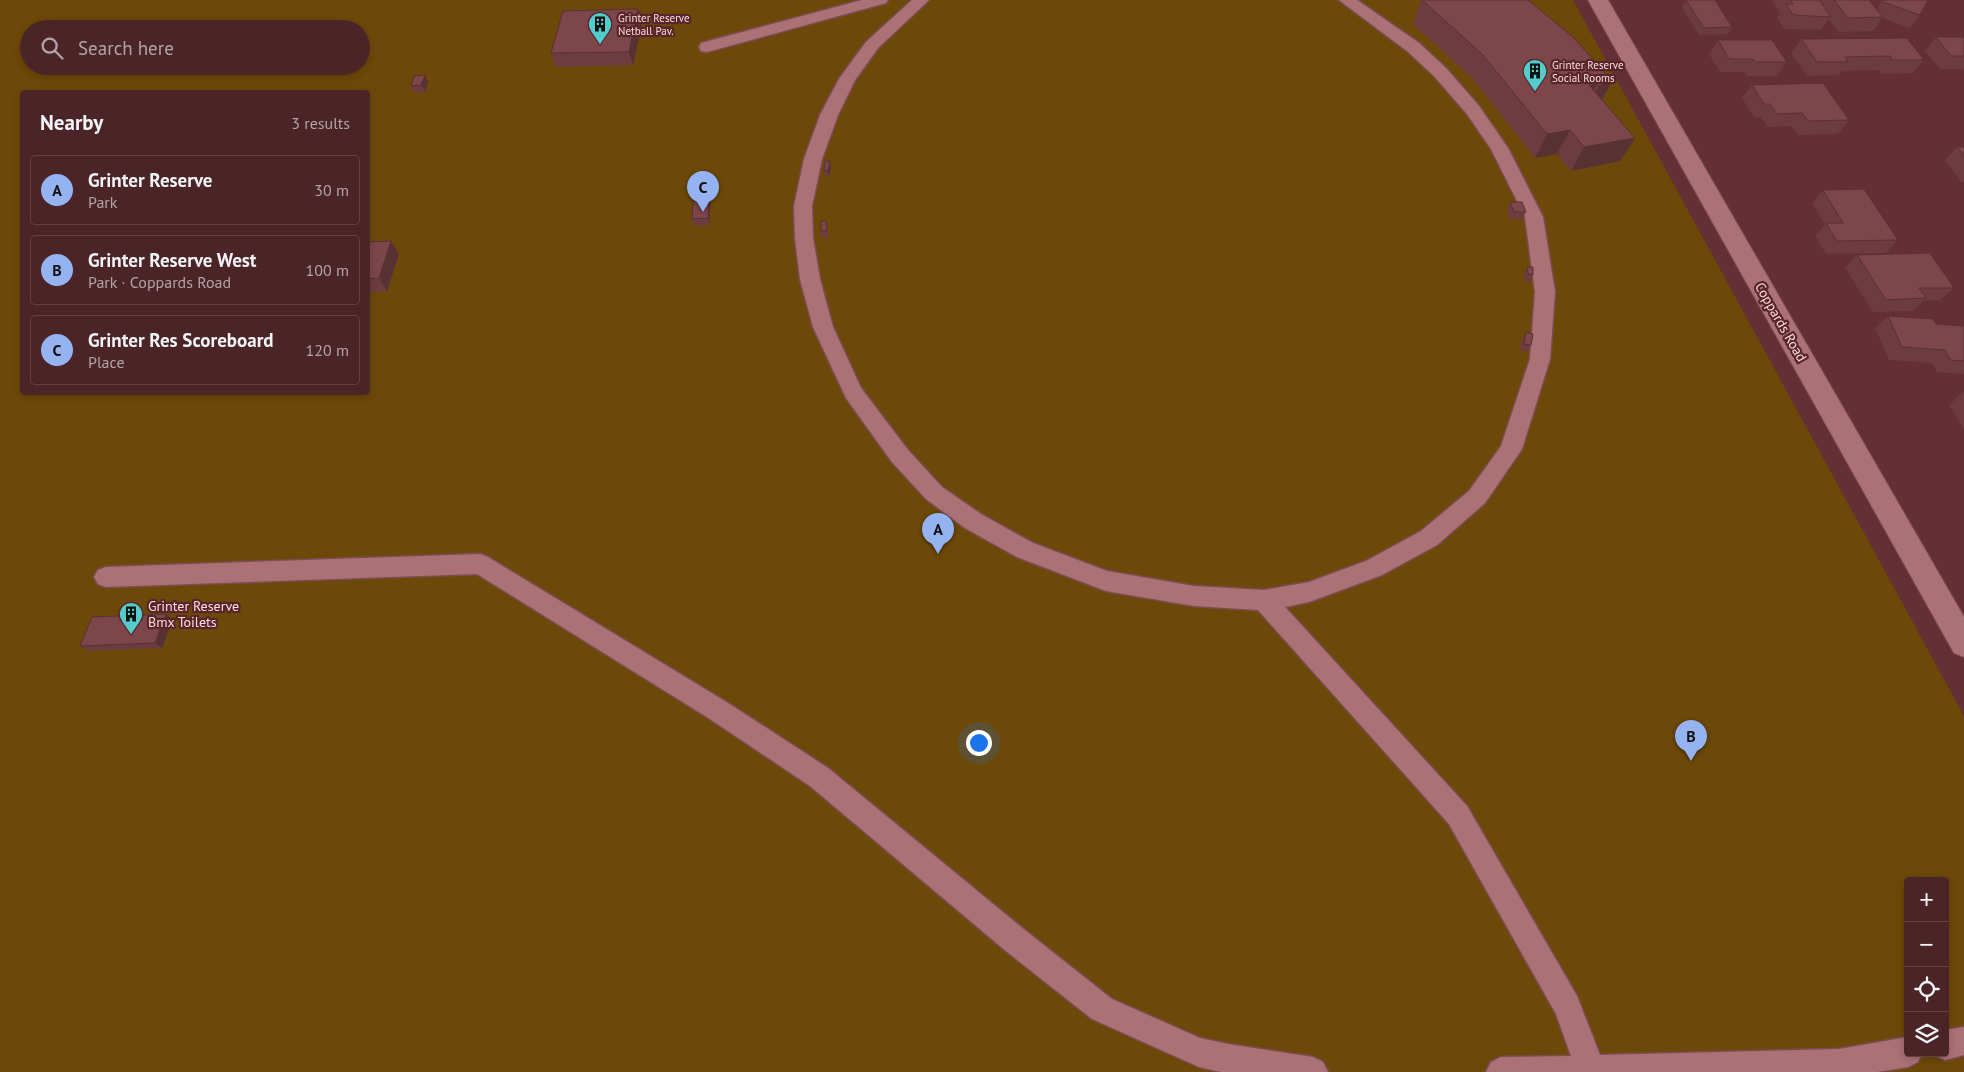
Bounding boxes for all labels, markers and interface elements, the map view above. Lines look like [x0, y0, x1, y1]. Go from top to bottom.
building icon: Grinter Reserve Netball Pav. [587, 11, 613, 45]
place label: Grinter Reserve Netball Pav. [618, 11, 690, 38]
search box [20, 20, 370, 75]
icon: search [38, 34, 66, 62]
text: Search here [78, 36, 174, 60]
building icon: Grinter Reserve Social Rooms [1522, 58, 1548, 92]
place label: Grinter Reserve Social Rooms [1552, 58, 1624, 85]
text: Nearby [40, 109, 103, 136]
text: 3 results [291, 113, 350, 133]
text: Grinter Reserve [88, 168, 212, 192]
pin: C [687, 171, 719, 212]
text: A [52, 180, 62, 200]
text: 30 m [314, 180, 349, 200]
text: Park [88, 192, 117, 212]
text: Grinter Reserve West [88, 248, 256, 272]
text: B [52, 260, 62, 280]
text: 100 m [306, 260, 349, 280]
text: Park · Coppards Road [88, 272, 231, 292]
street label: Coppards Road [1751, 279, 1811, 365]
text: Grinter Res Scoreboard [88, 328, 274, 352]
text: C [53, 340, 61, 360]
text: 120 m [306, 340, 349, 360]
text: Place [88, 352, 125, 372]
pin: A [922, 513, 954, 554]
place label: Grinter Reserve Bmx Toilets [148, 597, 239, 631]
building icon: Grinter Reserve Bmx Toilets [118, 601, 144, 635]
pin: B [1675, 720, 1707, 761]
your location [966, 730, 992, 756]
map controls [1904, 877, 1949, 1057]
button: + [1904, 877, 1949, 922]
button: − [1904, 922, 1949, 967]
button: locate [1904, 967, 1949, 1012]
button: layers [1904, 1012, 1949, 1057]

